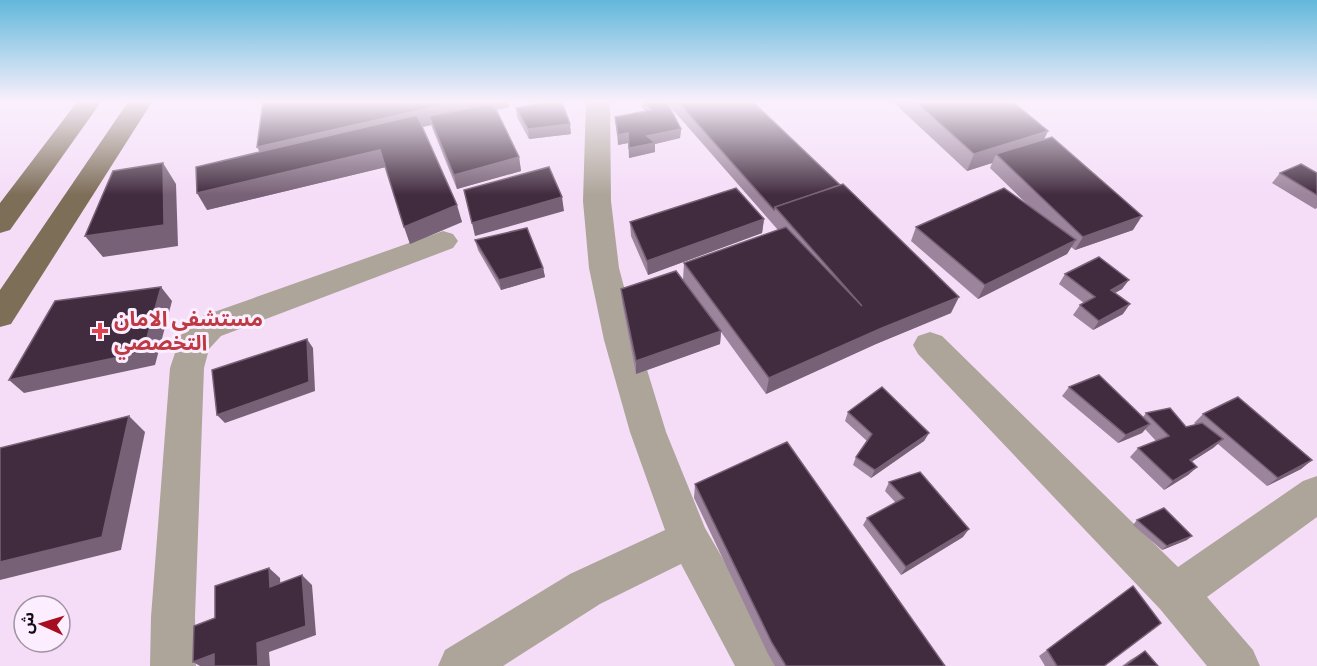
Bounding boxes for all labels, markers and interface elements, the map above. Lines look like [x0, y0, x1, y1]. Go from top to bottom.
place label: مستشفى الامان التخصصي [114, 307, 263, 360]
marker: مستشفى الامان التخصصي [91, 322, 109, 340]
north arrow [12, 594, 72, 654]
text: ش [18, 611, 38, 635]

